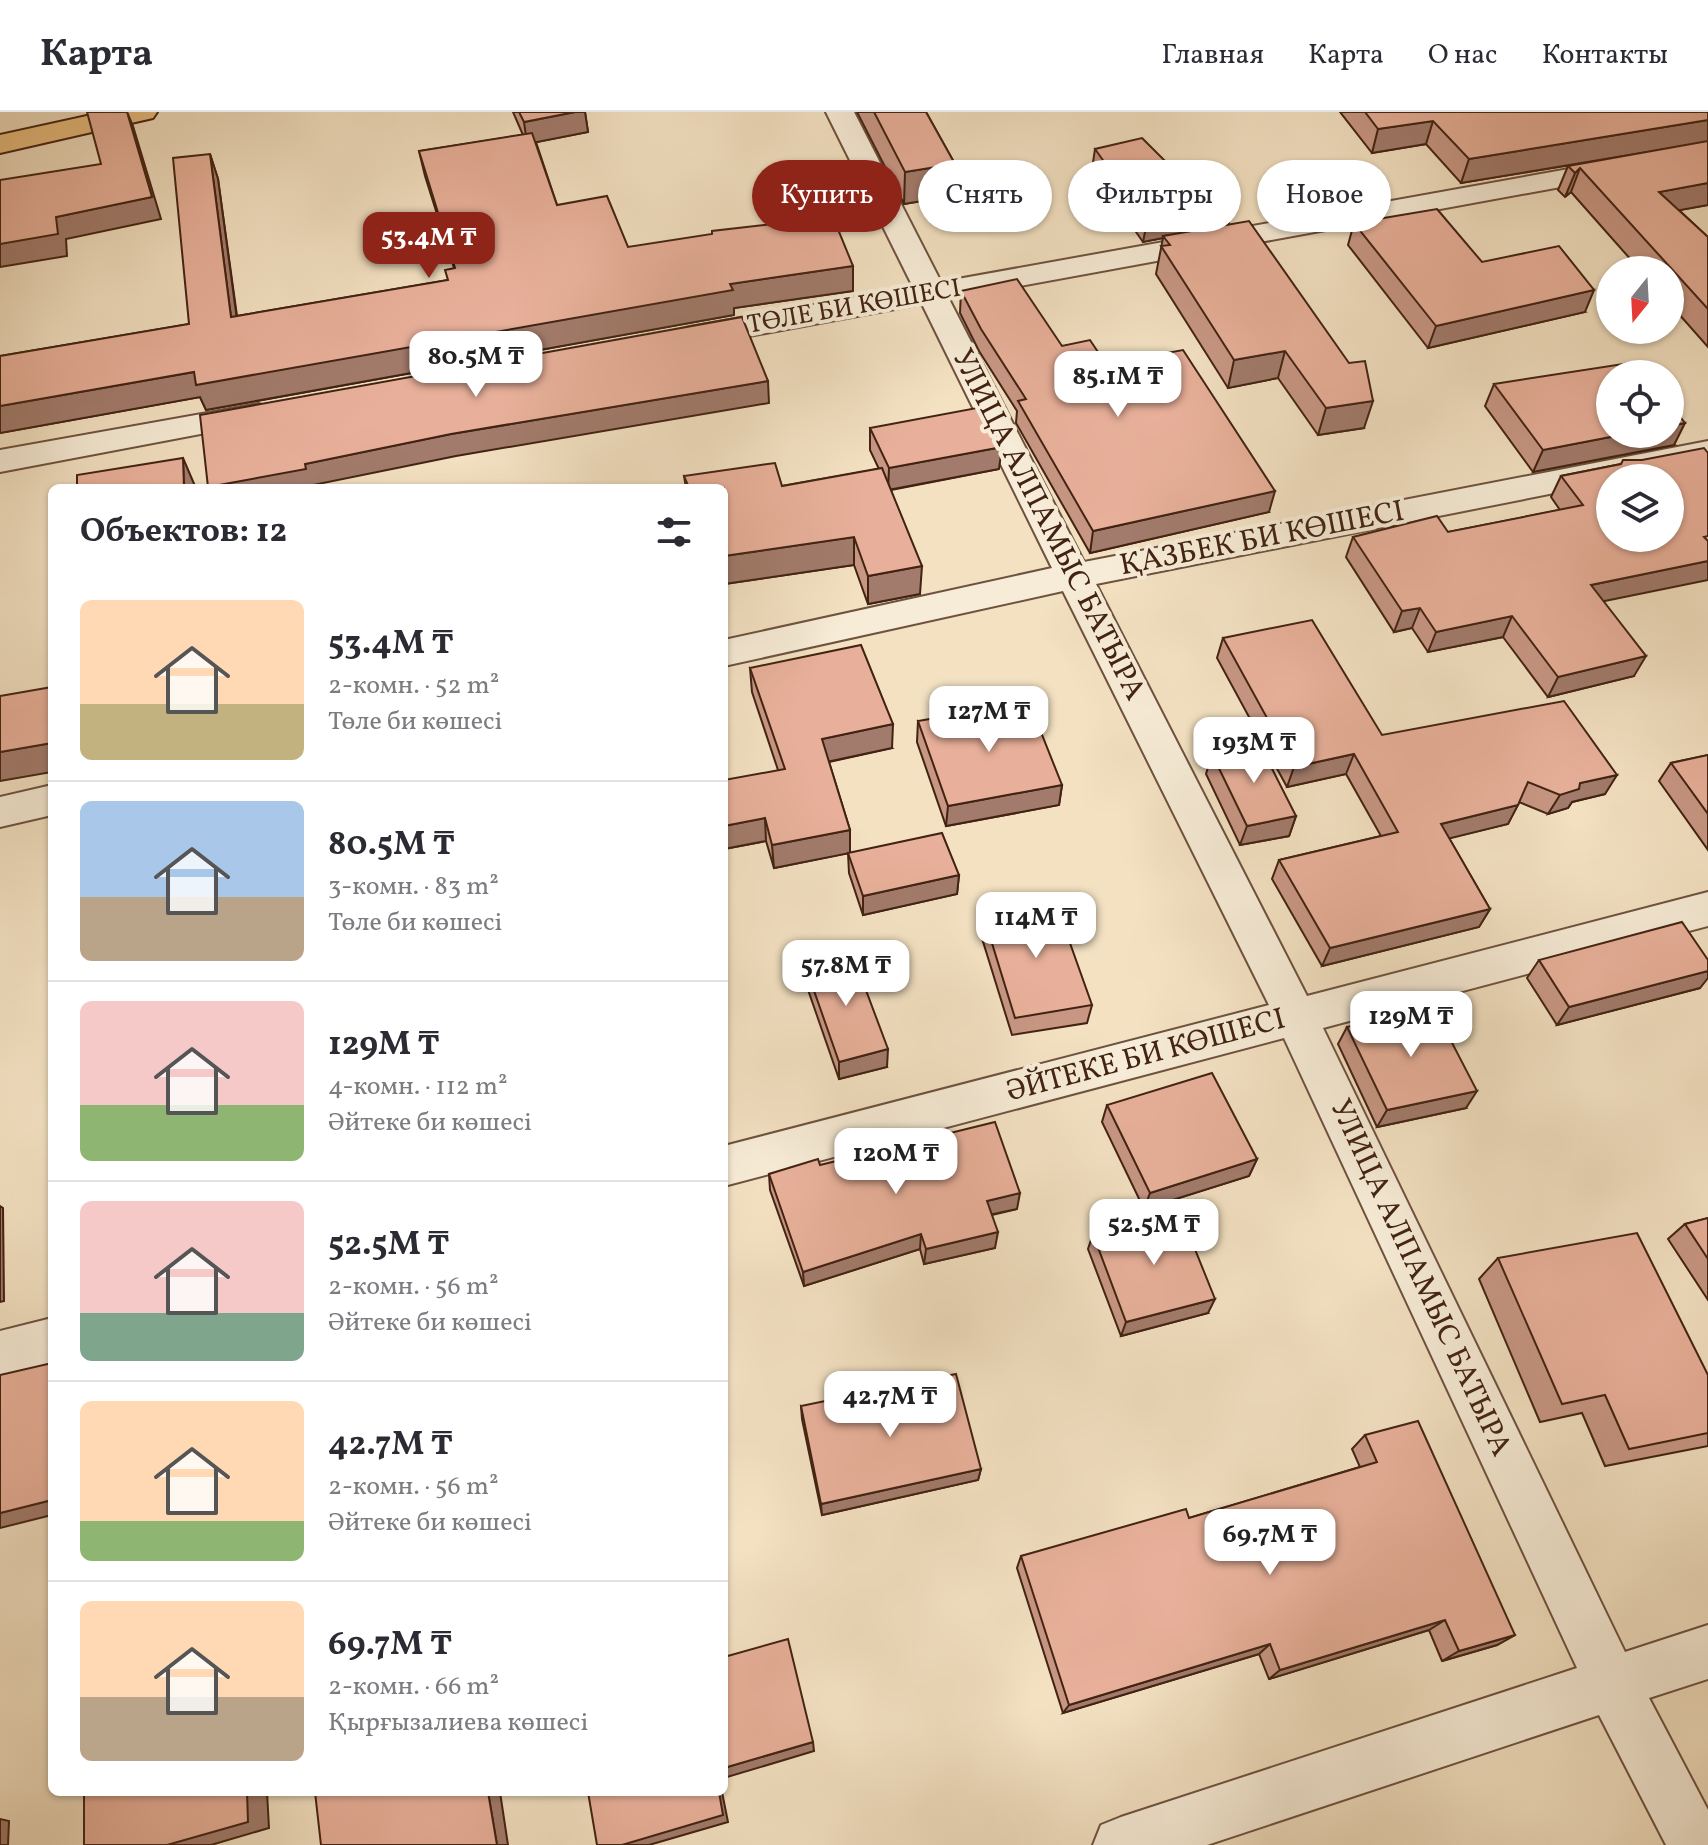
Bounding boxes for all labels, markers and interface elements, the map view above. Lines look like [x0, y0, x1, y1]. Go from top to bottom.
text: Карта [40, 29, 153, 82]
text: Главная [1162, 36, 1264, 75]
text: Карта [1308, 36, 1384, 75]
text: О нас [1428, 36, 1498, 75]
text: Контакты [1542, 36, 1668, 75]
chip: Купить [752, 160, 902, 232]
chip: Снять [918, 160, 1052, 232]
chip: Фильтры [1068, 160, 1241, 232]
chip: Новое [1257, 160, 1391, 232]
pin: 53.4M ₸ [355, 212, 503, 280]
text: 53.4M ₸ [381, 220, 477, 256]
north arrow [1596, 256, 1684, 344]
map controls [1596, 256, 1684, 552]
street label: ТӨЛЕ БИ КӨШЕСІ [744, 270, 964, 344]
pin: 80.5M ₸ [402, 331, 550, 399]
text: 80.5M ₸ [427, 339, 525, 375]
street label: УЛИЦА АЛПАМЫС БАТЫРА [941, 342, 1155, 708]
pin: 85.1M ₸ [1044, 351, 1192, 419]
text: 85.1M ₸ [1072, 359, 1164, 395]
button: locate [1596, 360, 1684, 448]
button: layers [1596, 464, 1684, 552]
street label: ҚАЗБЕК БИ КӨШЕСІ [1116, 491, 1408, 587]
text: Объектов: 12 [80, 509, 287, 556]
icon: filters [652, 510, 696, 554]
text: 53.4M ₸ [328, 621, 454, 668]
icon: home [144, 632, 240, 728]
text: 2-комн. · 52 m² [328, 668, 499, 704]
pin: 127M ₸ [924, 686, 1054, 754]
text: 127M ₸ [947, 694, 1031, 730]
text: Төле би көшесі [328, 704, 502, 740]
pin: 193M ₸ [1189, 717, 1319, 785]
text: 193M ₸ [1211, 725, 1297, 761]
text: 80.5M ₸ [328, 822, 455, 869]
icon: home [144, 833, 240, 929]
text: 3-комн. · 83 m² [328, 869, 499, 905]
pin: 114M ₸ [971, 892, 1101, 960]
text: 114M ₸ [994, 900, 1078, 936]
text: Төле би көшесі [328, 905, 502, 941]
pin: 57.8M ₸ [772, 940, 920, 1008]
text: 57.8M ₸ [800, 948, 892, 984]
pin: 129M ₸ [1346, 991, 1476, 1059]
street label: ӘЙТЕКЕ БИ КӨШЕСІ [1002, 999, 1290, 1113]
text: 129M ₸ [1368, 999, 1454, 1035]
text: 129M ₸ [328, 1022, 440, 1069]
icon: home [144, 1033, 240, 1129]
text: 4-комн. · 112 m² [328, 1069, 508, 1105]
street label: УЛИЦА АЛПАМЫС БАТЫРА [1319, 1093, 1521, 1463]
text: Әйтеке би көшесі [328, 1105, 532, 1141]
pin: 120M ₸ [831, 1128, 961, 1196]
text: 120M ₸ [852, 1136, 940, 1172]
pin: 52.5M ₸ [1080, 1199, 1228, 1267]
text: 52.5M ₸ [1107, 1207, 1201, 1243]
text: 52.5M ₸ [328, 1222, 450, 1269]
icon: home [144, 1233, 240, 1329]
text: 2-комн. · 56 m² [328, 1269, 499, 1305]
text: Әйтеке би көшесі [328, 1305, 532, 1341]
pin: 42.7M ₸ [816, 1371, 964, 1439]
text: 42.7M ₸ [842, 1379, 938, 1415]
text: 42.7M ₸ [328, 1422, 453, 1469]
icon: home [144, 1433, 240, 1529]
text: 2-комн. · 56 m² [328, 1469, 499, 1505]
text: Әйтеке би көшесі [328, 1505, 532, 1541]
pin: 69.7M ₸ [1196, 1509, 1344, 1577]
text: 69.7M ₸ [1223, 1517, 1318, 1553]
text: 69.7M ₸ [328, 1622, 452, 1669]
icon: home [144, 1633, 240, 1729]
text: 2-комн. · 66 m² [328, 1669, 499, 1705]
text: Қырғызалиева көшесі [328, 1705, 588, 1741]

